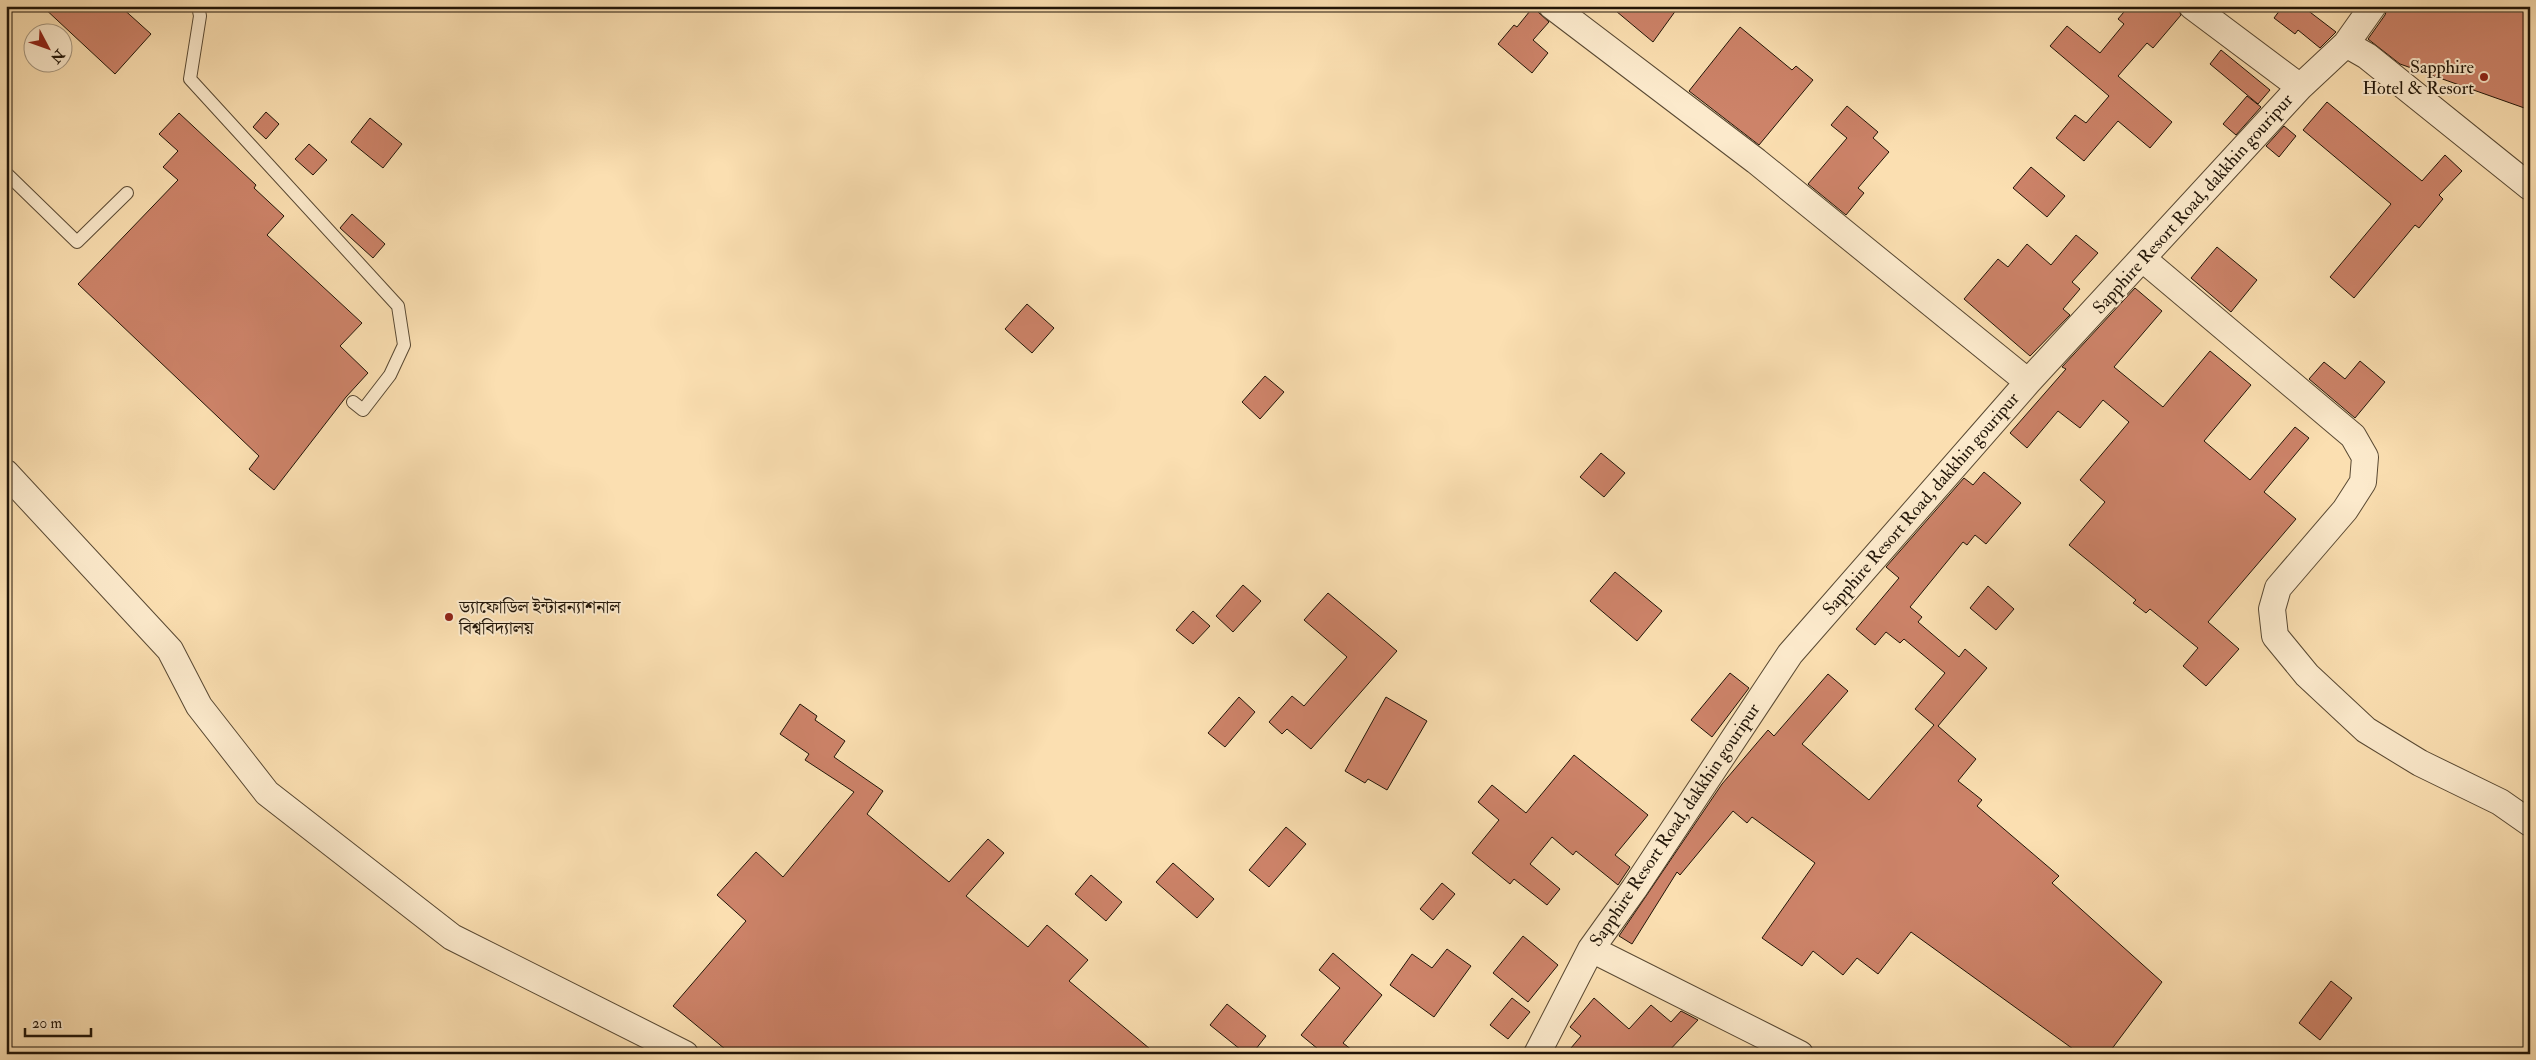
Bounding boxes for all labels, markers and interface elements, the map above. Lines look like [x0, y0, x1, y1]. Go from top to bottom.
north arrow [22, 22, 72, 72]
text: N [47, 45, 69, 67]
place label: Sapphire Hotel & Resort [2363, 56, 2474, 100]
marker: Sapphire Hotel & Resort [2478, 71, 2490, 83]
street label: Sapphire Resort Road, dakkhin gouripur [2088, 89, 2298, 319]
street label: Sapphire Resort Road, dakkhin gouripur [1818, 387, 2025, 621]
place label: ড্যাফোডিল ইন্টারন্যাশনাল বিশ্ববিদ্যালয় [458, 596, 621, 640]
marker: ড্যাফোডিল ইন্টারন্যাশনাল বিশ্ববিদ্যালয় [443, 611, 455, 623]
street label: Sapphire Resort Road, dakkhin gouripur [1585, 699, 1765, 951]
scale bar [25, 1005, 91, 1037]
text: 20 m [32, 1014, 62, 1033]

